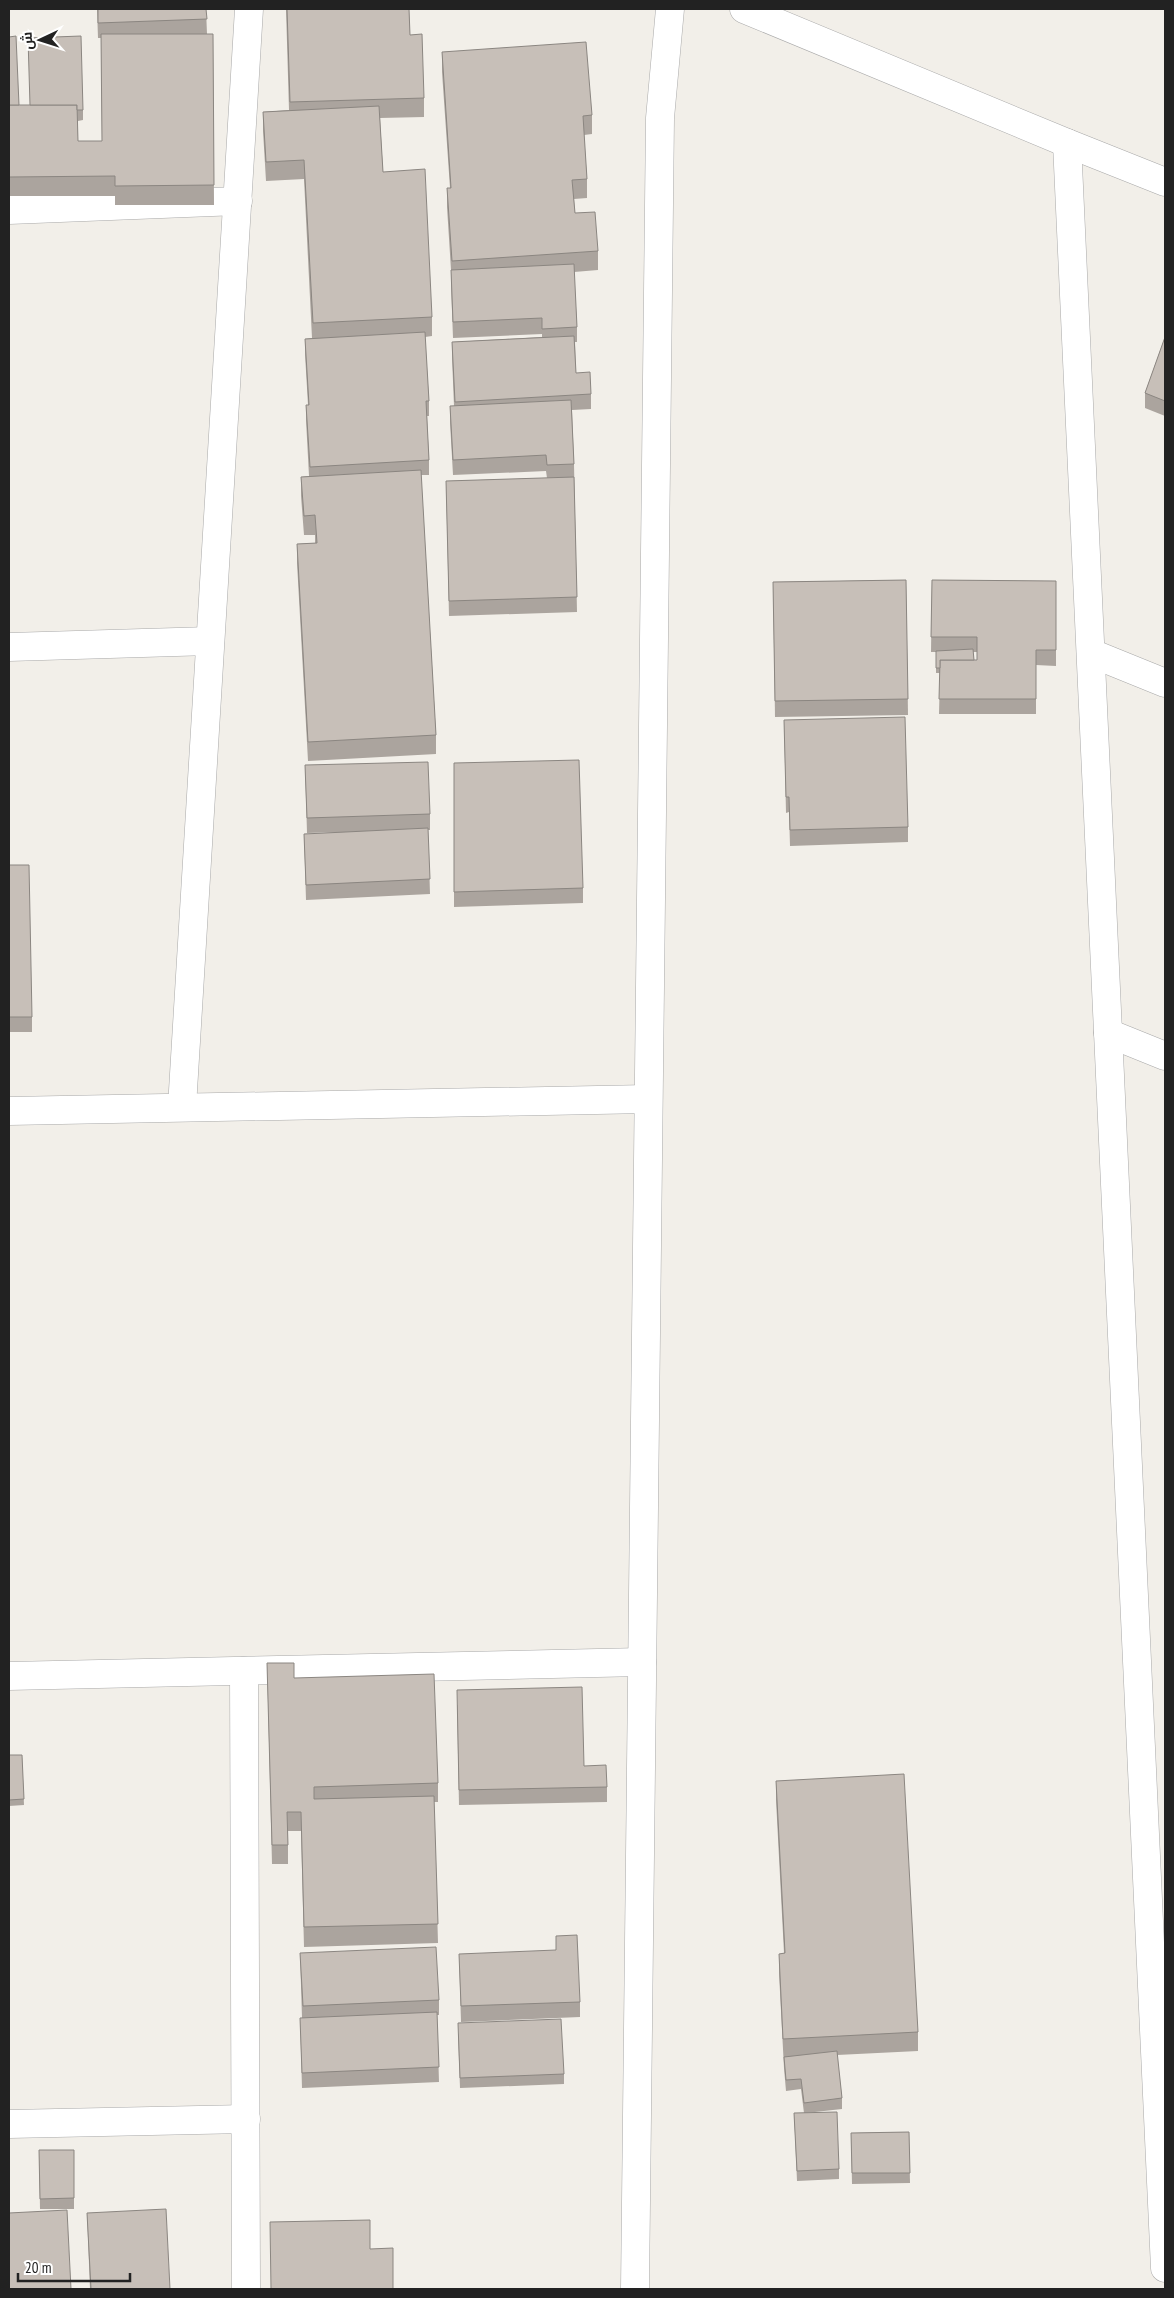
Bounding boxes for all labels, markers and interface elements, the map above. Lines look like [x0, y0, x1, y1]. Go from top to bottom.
north arrow [15, 15, 65, 65]
text: ش [17, 31, 37, 50]
scale bar [18, 2250, 130, 2282]
text: 20 m [25, 2258, 51, 2277]

